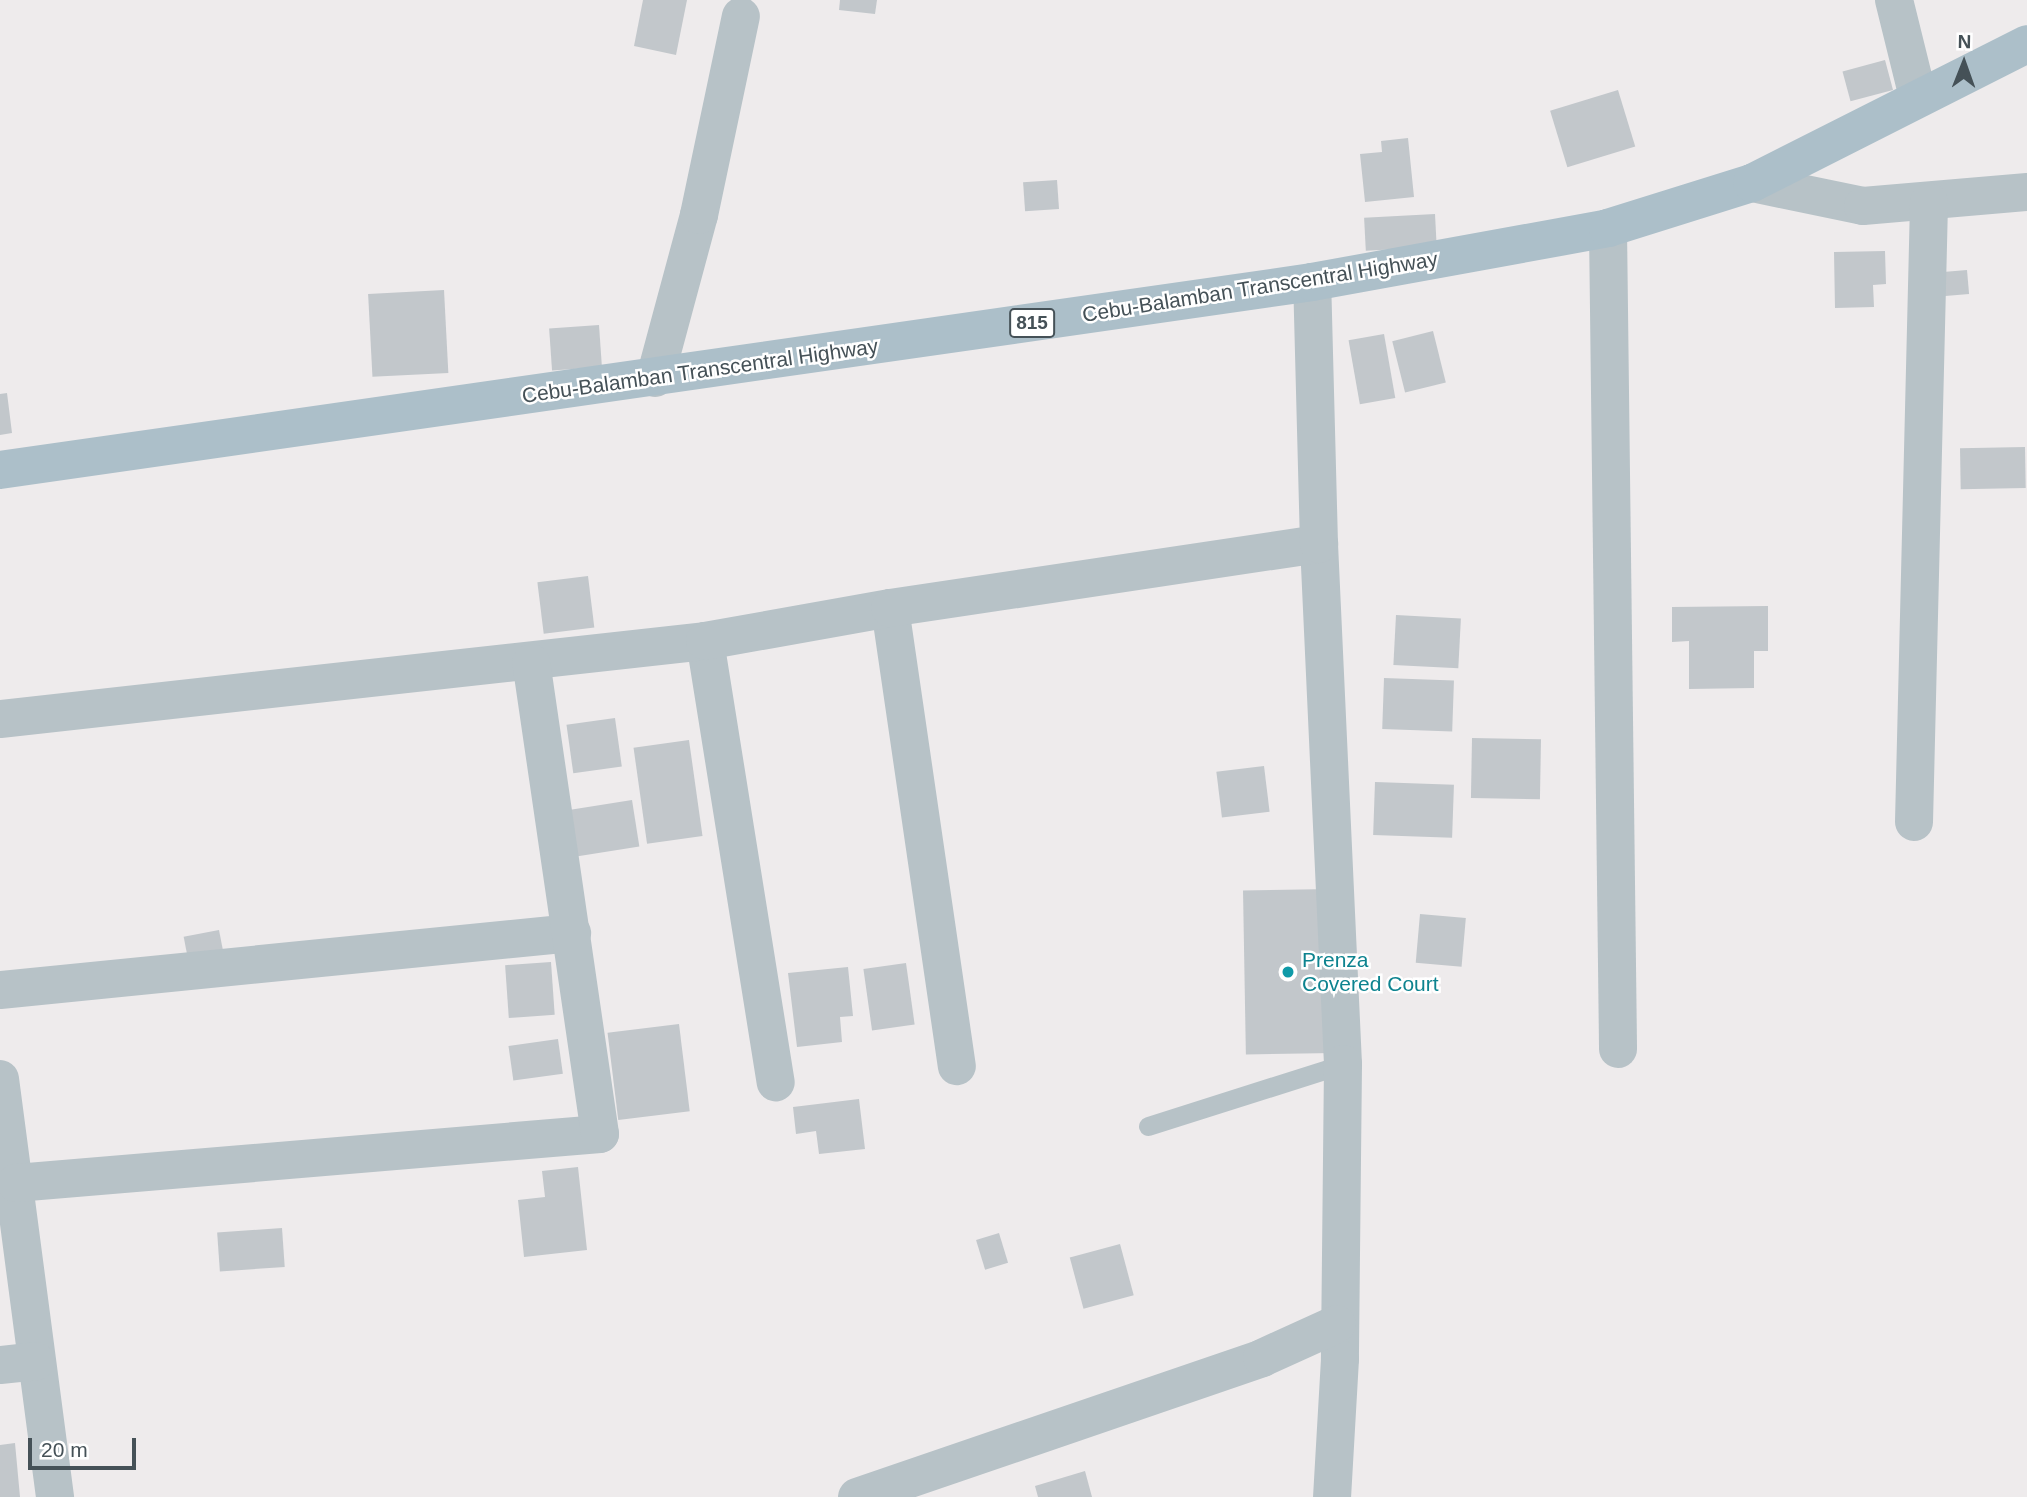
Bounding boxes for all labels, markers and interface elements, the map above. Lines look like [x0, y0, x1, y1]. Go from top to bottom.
north arrow [1929, 28, 1999, 98]
text: N [1957, 31, 1971, 52]
street label: Cebu-Balamban Transcentral Highway [1080, 246, 1440, 328]
road number: 815 [1007, 308, 1056, 338]
street label: Cebu-Balamban Transcentral Highway [520, 333, 880, 409]
place label: Prenza Covered Court [1302, 947, 1439, 997]
marker: Prenza Covered Court [1280, 964, 1296, 980]
scale bar [32, 1424, 140, 1468]
text: 20 m [41, 1438, 88, 1461]

